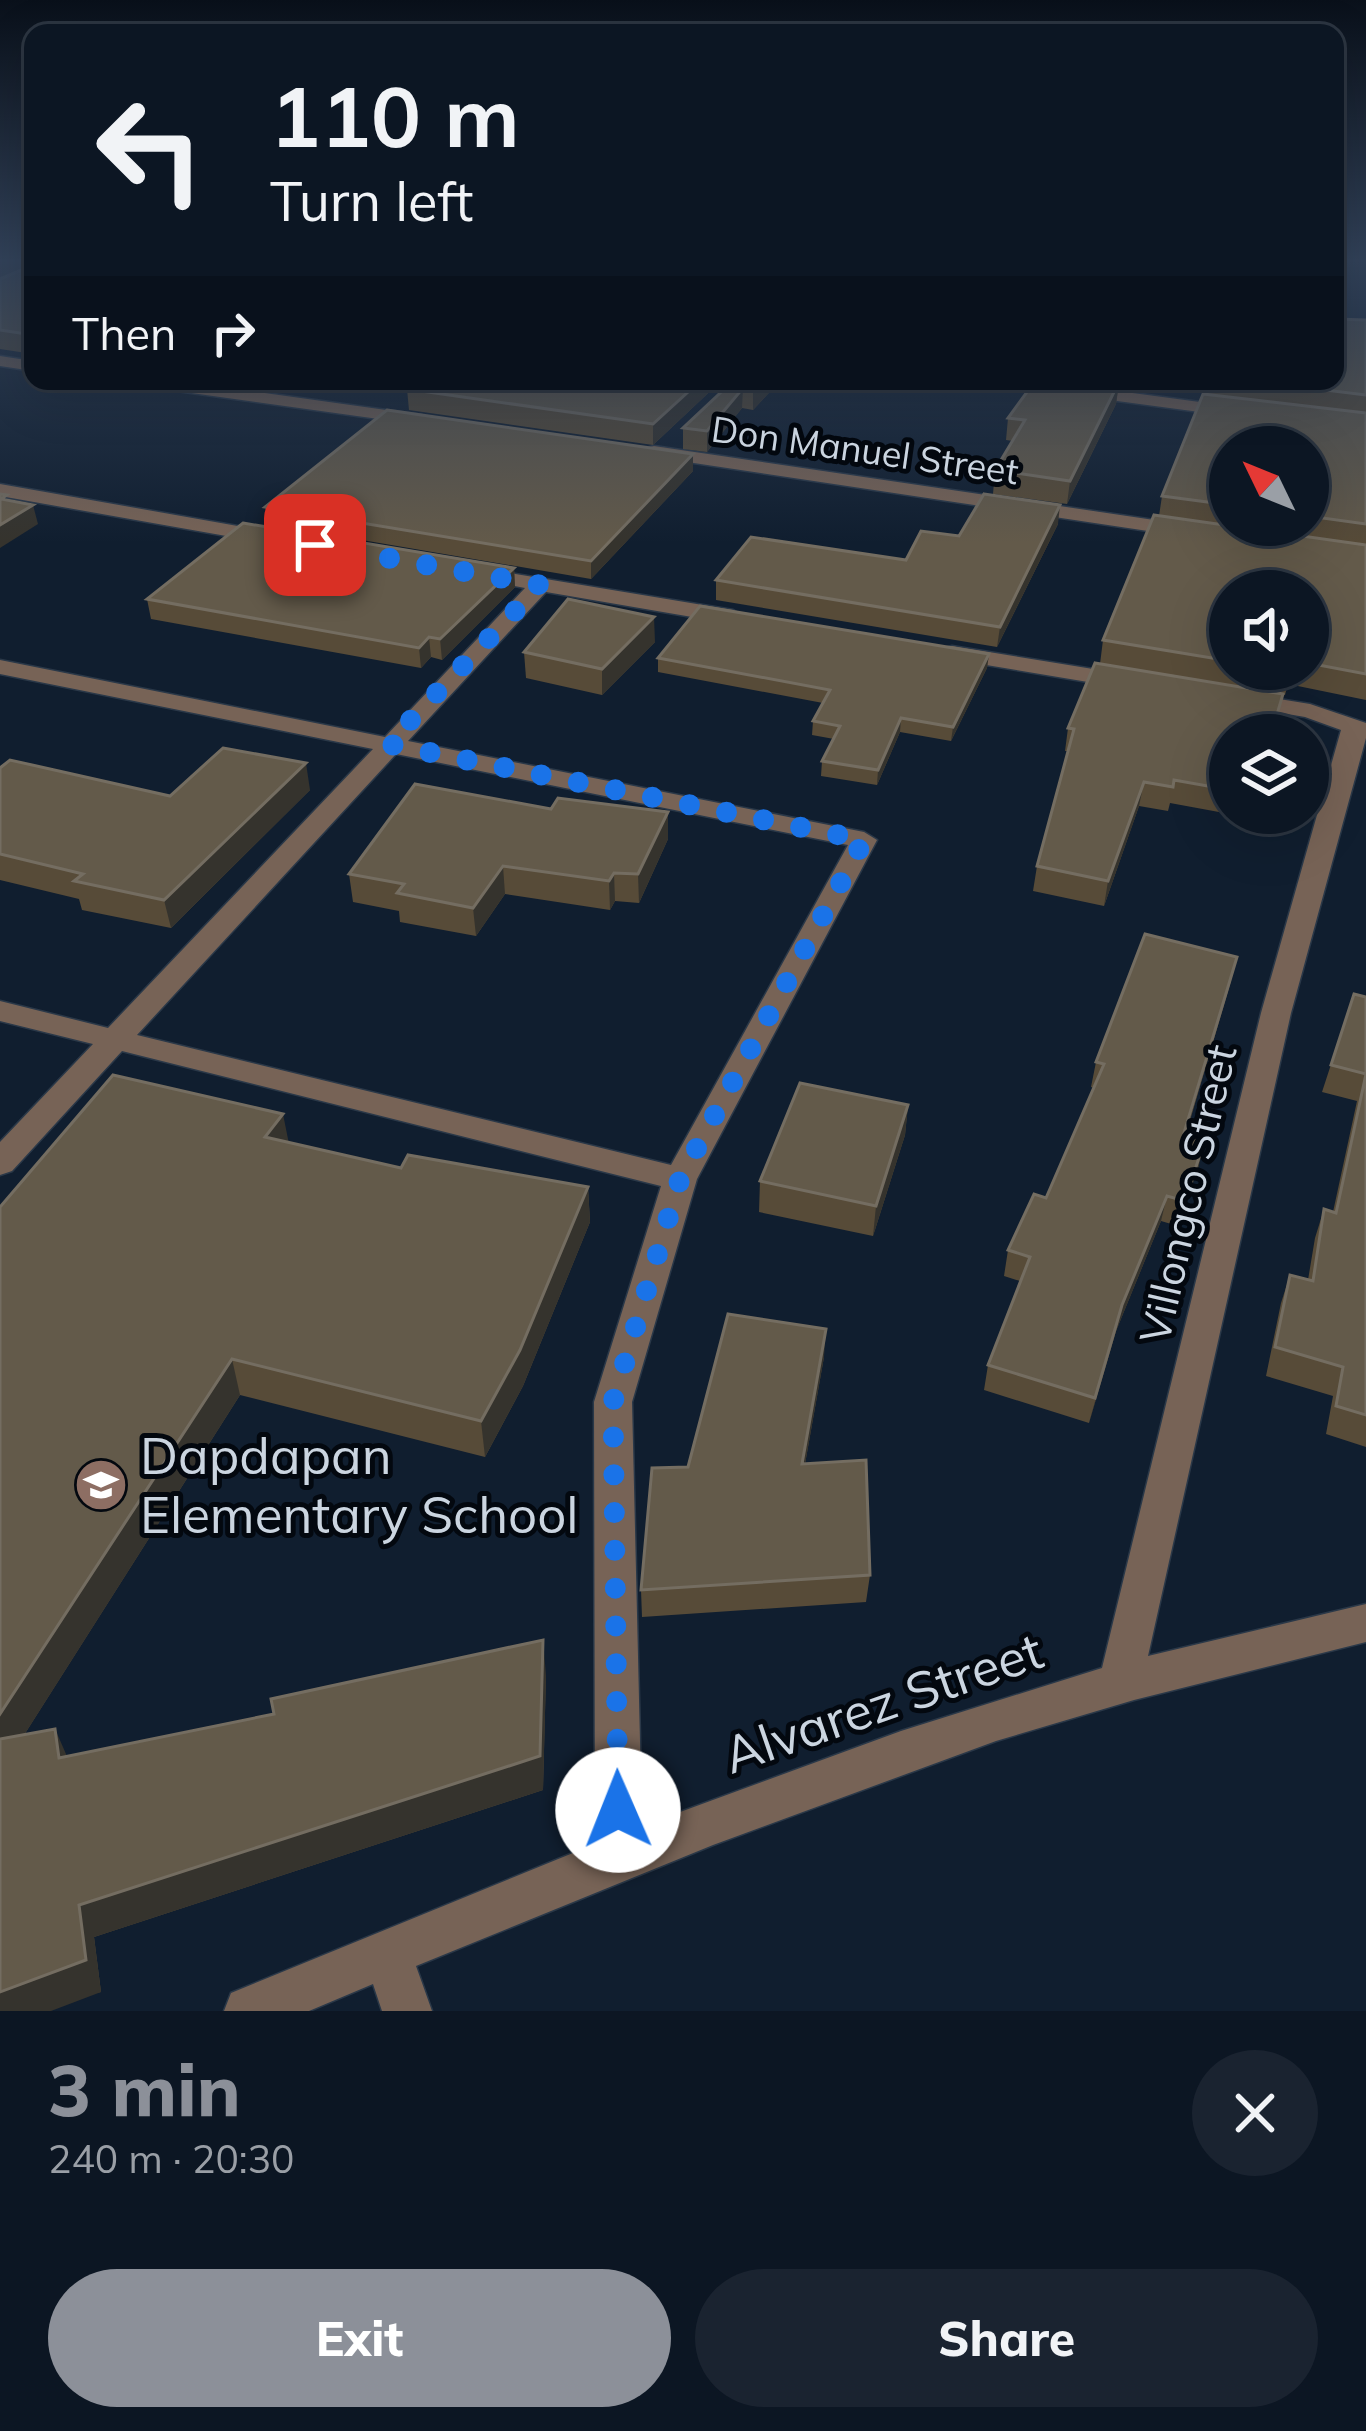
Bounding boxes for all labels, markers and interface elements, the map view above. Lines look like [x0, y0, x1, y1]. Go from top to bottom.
text: 110 m [270, 63, 520, 168]
icon: left [72, 72, 228, 228]
text: Turn left [270, 167, 473, 235]
icon: right [200, 300, 266, 366]
text: Then [72, 305, 176, 361]
street label: Don Manuel Street [709, 406, 1021, 493]
north arrow [1209, 426, 1329, 546]
map controls [1209, 426, 1329, 834]
pin [264, 494, 366, 596]
icon: arrive [282, 512, 348, 578]
button: sound [1209, 570, 1329, 690]
button: layers [1209, 714, 1329, 834]
street label: Villongco Street [1127, 1039, 1248, 1348]
place label: Dapdapan Elementary School [140, 1423, 578, 1546]
school or university icon: Dapdapan Elementary School [73, 1457, 129, 1513]
street label: Alvarez Street [715, 1618, 1051, 1787]
position arrow [555, 1747, 681, 1873]
text: 3 min [48, 2044, 241, 2134]
button: close [1192, 2050, 1318, 2176]
text: 240 m · 20:30 [48, 2134, 294, 2183]
button: Exit [48, 2269, 671, 2407]
button: Share [695, 2269, 1318, 2407]

